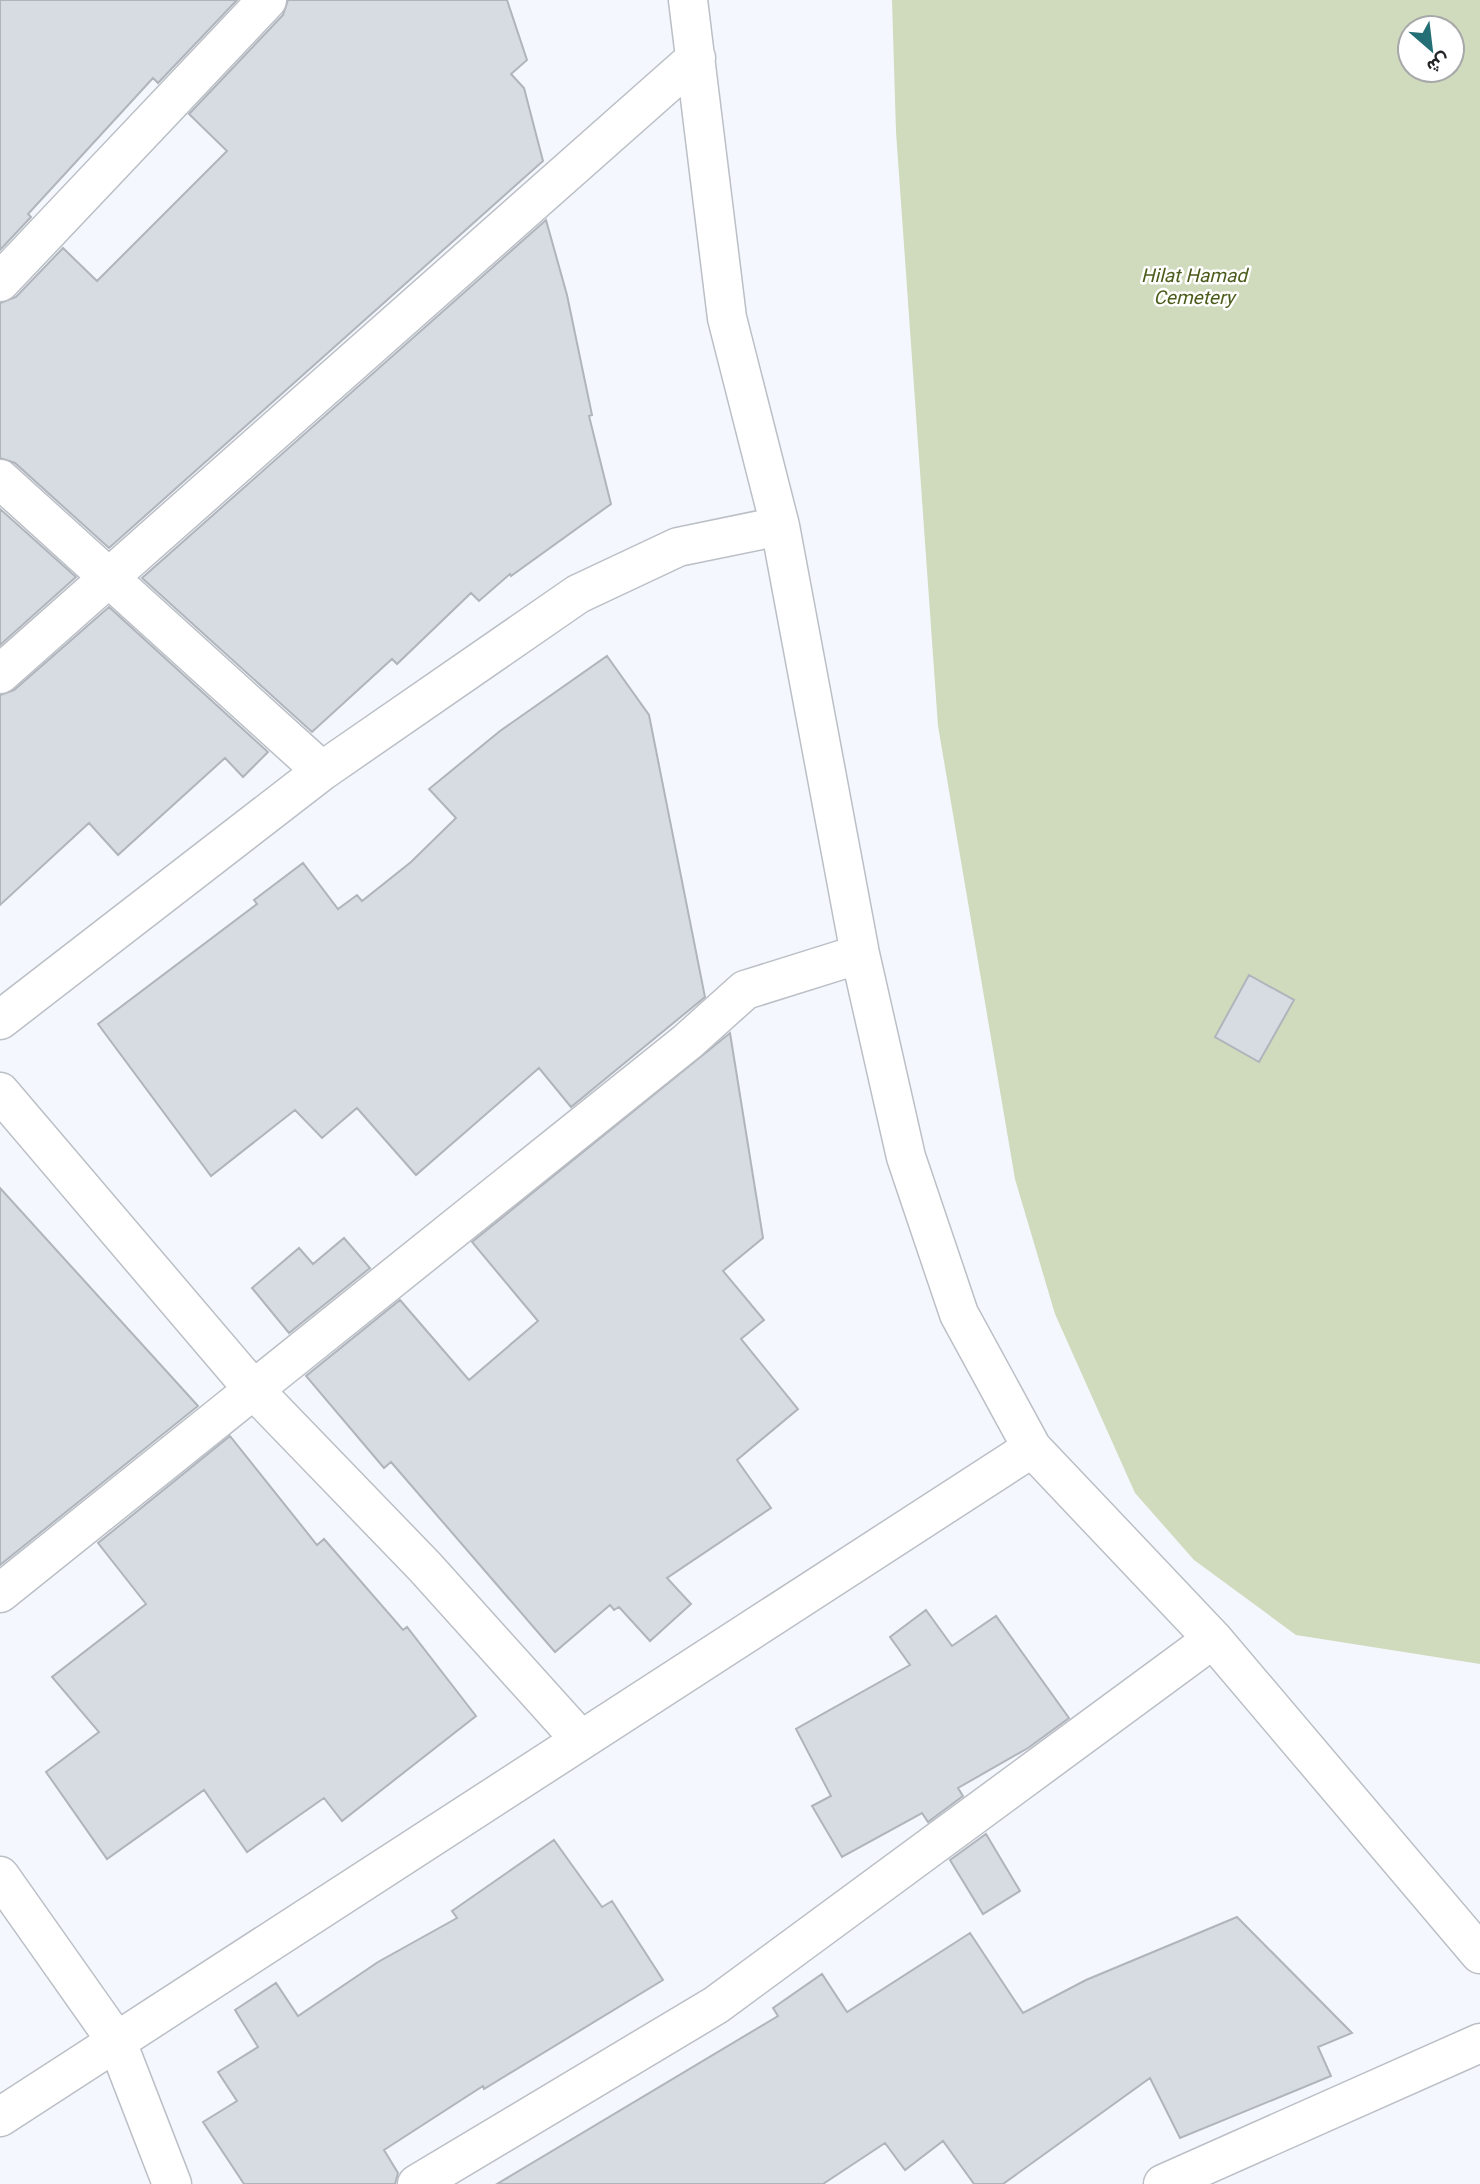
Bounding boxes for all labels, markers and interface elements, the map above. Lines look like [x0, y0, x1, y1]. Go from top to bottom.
north arrow [1396, 14, 1466, 84]
text: ش [1421, 44, 1455, 80]
park label: Hilat Hamad Cemetery [1141, 263, 1249, 314]

